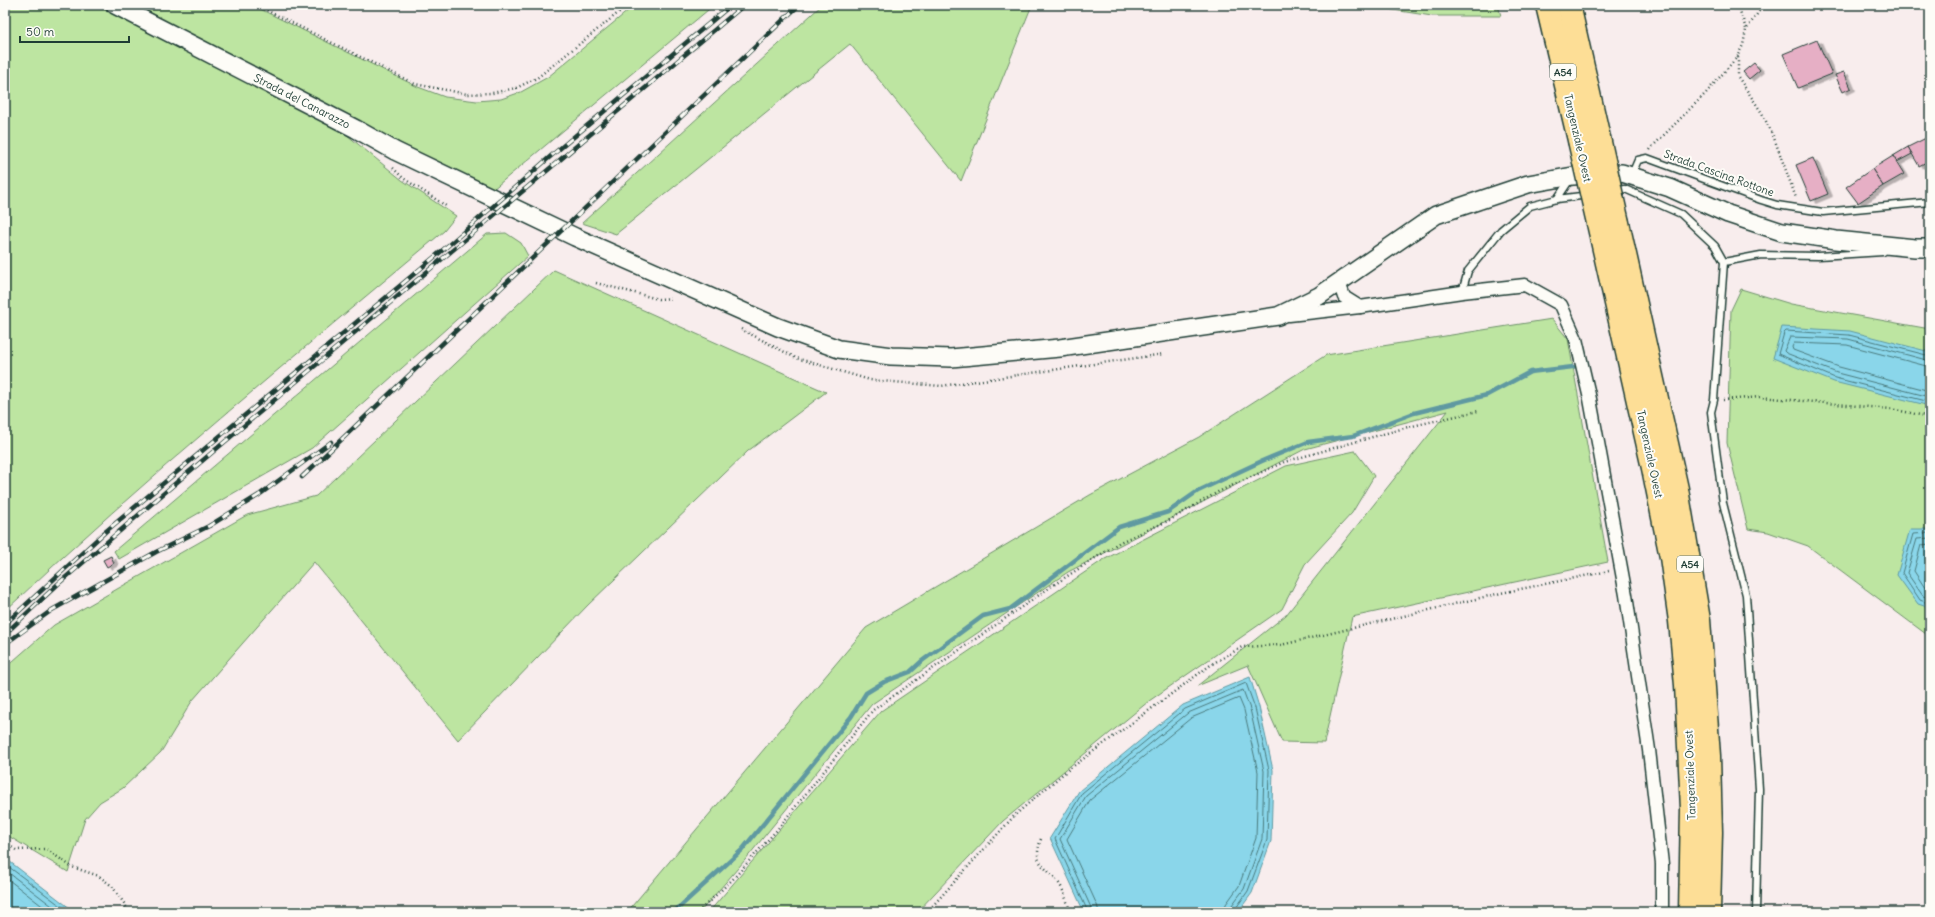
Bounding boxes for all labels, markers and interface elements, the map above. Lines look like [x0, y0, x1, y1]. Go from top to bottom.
scale bar [20, 18, 129, 44]
text: 50 m [26, 24, 55, 39]
road number: A54 [1550, 64, 1576, 80]
street label: Strada del Canarazzo [251, 71, 353, 131]
street label: Tangenziale Ovest [1561, 93, 1595, 184]
street label: Strada Cascina Rottone [1662, 147, 1776, 199]
street label: Tangenziale Ovest [1634, 409, 1666, 500]
road number: A54 [1677, 556, 1703, 572]
street label: Tangenziale Ovest [1681, 730, 1699, 820]

